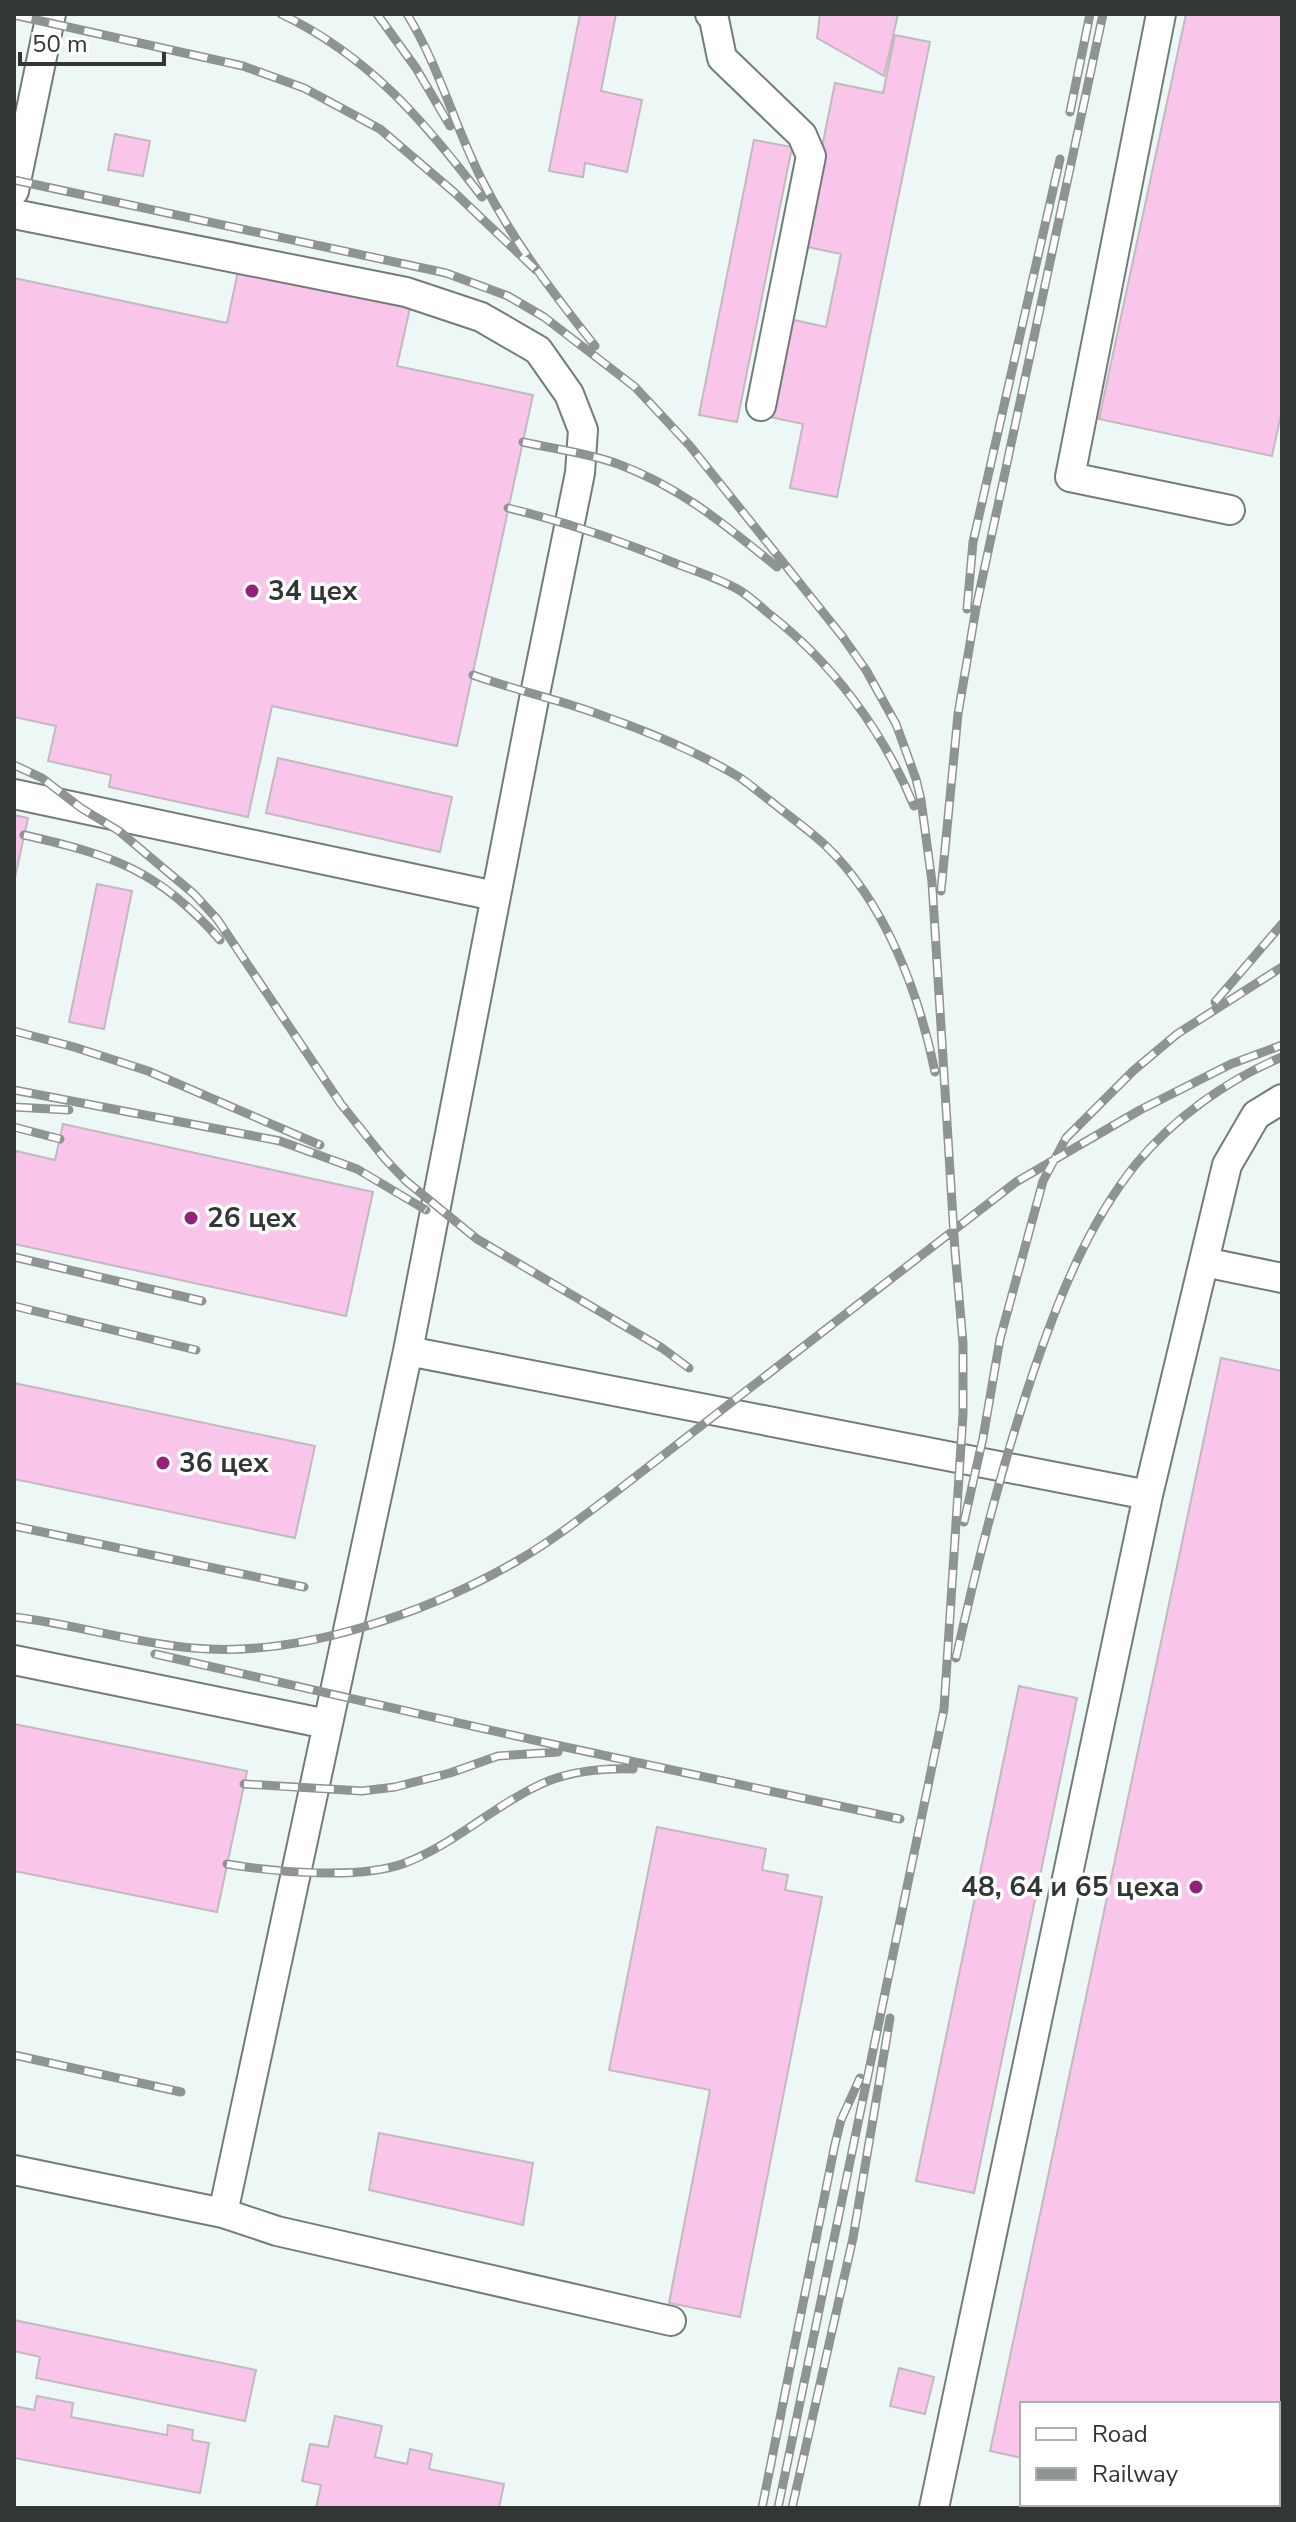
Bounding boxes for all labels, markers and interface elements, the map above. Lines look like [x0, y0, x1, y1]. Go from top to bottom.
scale bar [20, 16, 164, 66]
text: 50 m [32, 28, 88, 60]
place label: 34 цех [268, 572, 358, 610]
marker: 34 цех [243, 582, 261, 600]
place label: 26 цех [207, 1199, 297, 1237]
marker: 26 цех [182, 1209, 200, 1227]
place label: 36 цех [179, 1444, 269, 1482]
marker: 36 цех [154, 1454, 172, 1472]
place label: 48, 64 и 65 цеха [961, 1868, 1180, 1906]
marker: 48, 64 и 65 цеха [1187, 1878, 1205, 1896]
legend [1020, 2402, 1280, 2506]
text: Road [1092, 2418, 1148, 2450]
text: Railway [1092, 2458, 1179, 2490]

